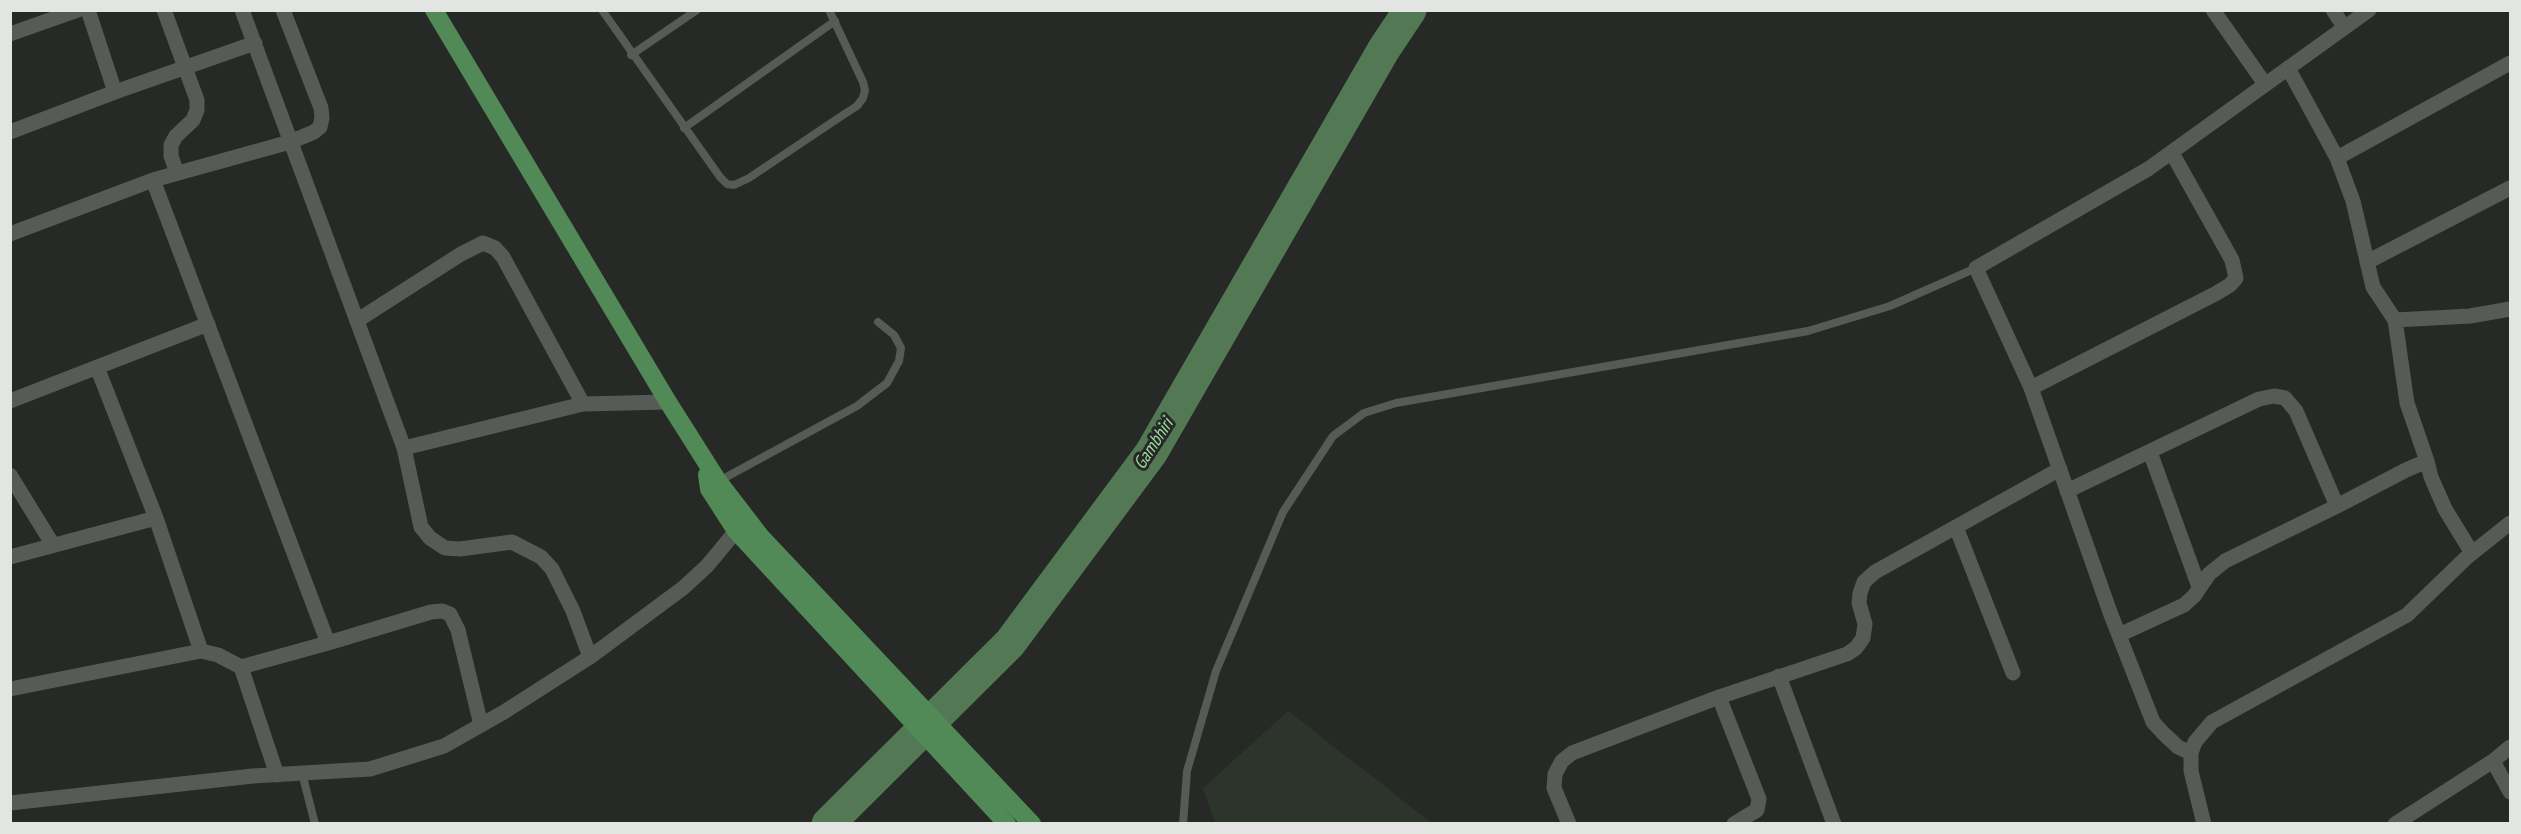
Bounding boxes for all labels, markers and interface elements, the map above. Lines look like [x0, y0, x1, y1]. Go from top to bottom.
water label: Gambhiri [1130, 415, 1178, 473]

